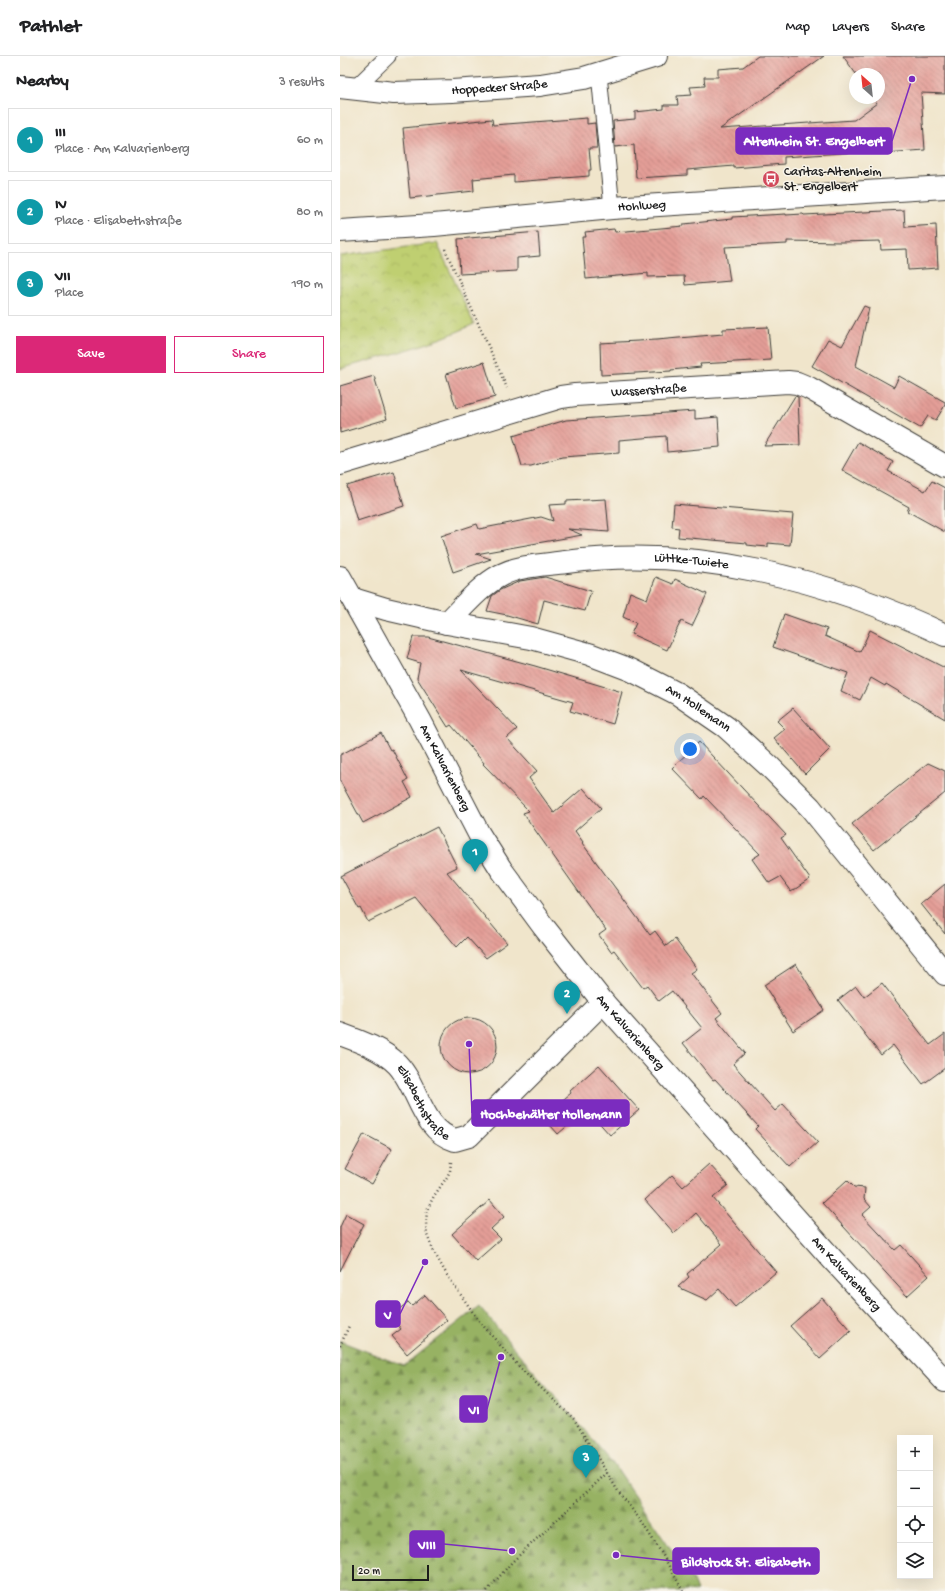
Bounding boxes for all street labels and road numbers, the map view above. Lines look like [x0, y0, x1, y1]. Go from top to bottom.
street label: Hoppecker Straße [451, 76, 549, 99]
street label: Hohlweg [617, 197, 666, 215]
street label: Wasserstraße [611, 381, 687, 400]
street label: Lüttke-Twiete [654, 550, 730, 573]
street label: Am Hollemann [663, 681, 735, 736]
street label: Am Kalvarienberg [416, 722, 474, 814]
street label: Am Kalvarienberg [593, 992, 668, 1073]
street label: Elisabethstraße [393, 1062, 452, 1144]
street label: Am Kalvarienberg [808, 1233, 884, 1314]

